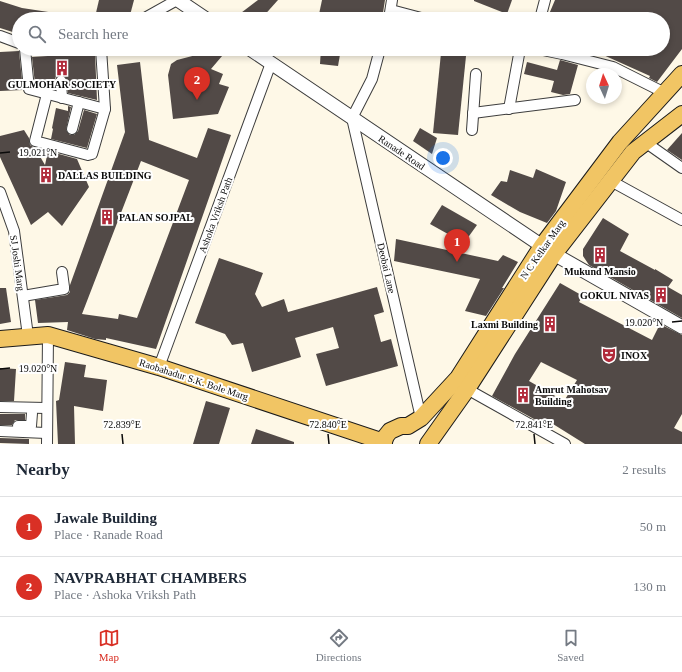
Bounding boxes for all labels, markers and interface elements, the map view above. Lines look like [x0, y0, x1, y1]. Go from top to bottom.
search box [12, 12, 670, 56]
icon: search [26, 23, 48, 45]
text: Search here [58, 26, 128, 42]
building icon: GULMOHAR SOCIETY [53, 59, 71, 77]
pin: 2 [184, 67, 210, 100]
north arrow [586, 68, 622, 104]
place label: GULMOHAR SOCIETY [8, 79, 117, 90]
street label: Ranade Road [376, 133, 427, 172]
text: 19.021°N [19, 147, 57, 158]
your location [433, 148, 453, 168]
building icon: DALLAS BUILDING [37, 166, 55, 184]
place label: DALLAS BUILDING [58, 170, 152, 181]
street label: Ashoka Vriksh Path [197, 176, 234, 255]
building icon: PALAN SOJPAL [98, 208, 116, 226]
place label: PALAN SOJPAL [119, 212, 193, 223]
street label: N C Kelkar Marg [518, 217, 567, 281]
pin: 1 [444, 229, 470, 262]
street label: SJ Joshi Marg [8, 234, 27, 292]
street label: Deobai Lane [375, 242, 398, 295]
building icon: Mukund Mansio [591, 246, 609, 264]
place label: Mukund Mansio [564, 266, 636, 277]
building icon: GOKUL NIVAS [652, 286, 670, 304]
place label: GOKUL NIVAS [580, 290, 649, 301]
building icon: Laxmi Building [541, 315, 559, 333]
text: 19.020°N [625, 317, 663, 328]
place label: Laxmi Building [471, 319, 538, 330]
theatre icon: INOX [600, 346, 618, 364]
place label: INOX [621, 350, 648, 361]
street label: Raobahadur S.K. Bole Marg [138, 357, 250, 402]
text: 19.020°N [19, 363, 57, 374]
place label: Amrut Mahotsav Building [535, 384, 609, 407]
building icon: Amrut Mahotsav Building [514, 386, 532, 404]
text: 72.839°E [103, 419, 141, 430]
text: 72.840°E [309, 419, 347, 430]
text: 72.841°E [515, 419, 553, 430]
text: Nearby [16, 460, 70, 479]
text: 2 results [622, 462, 666, 477]
text: Jawale Building [54, 510, 157, 526]
text: 1 [26, 519, 32, 534]
text: 50 m [640, 519, 666, 534]
text: Place · Ranade Road [54, 527, 163, 542]
text: NAVPRABHAT CHAMBERS [54, 570, 247, 586]
text: 2 [26, 579, 32, 594]
text: 130 m [633, 579, 666, 594]
text: Place · Ashoka Vriksh Path [54, 587, 196, 602]
tab: Map [98, 627, 120, 663]
tab: Directions [316, 627, 361, 663]
tab: Saved [557, 627, 584, 663]

